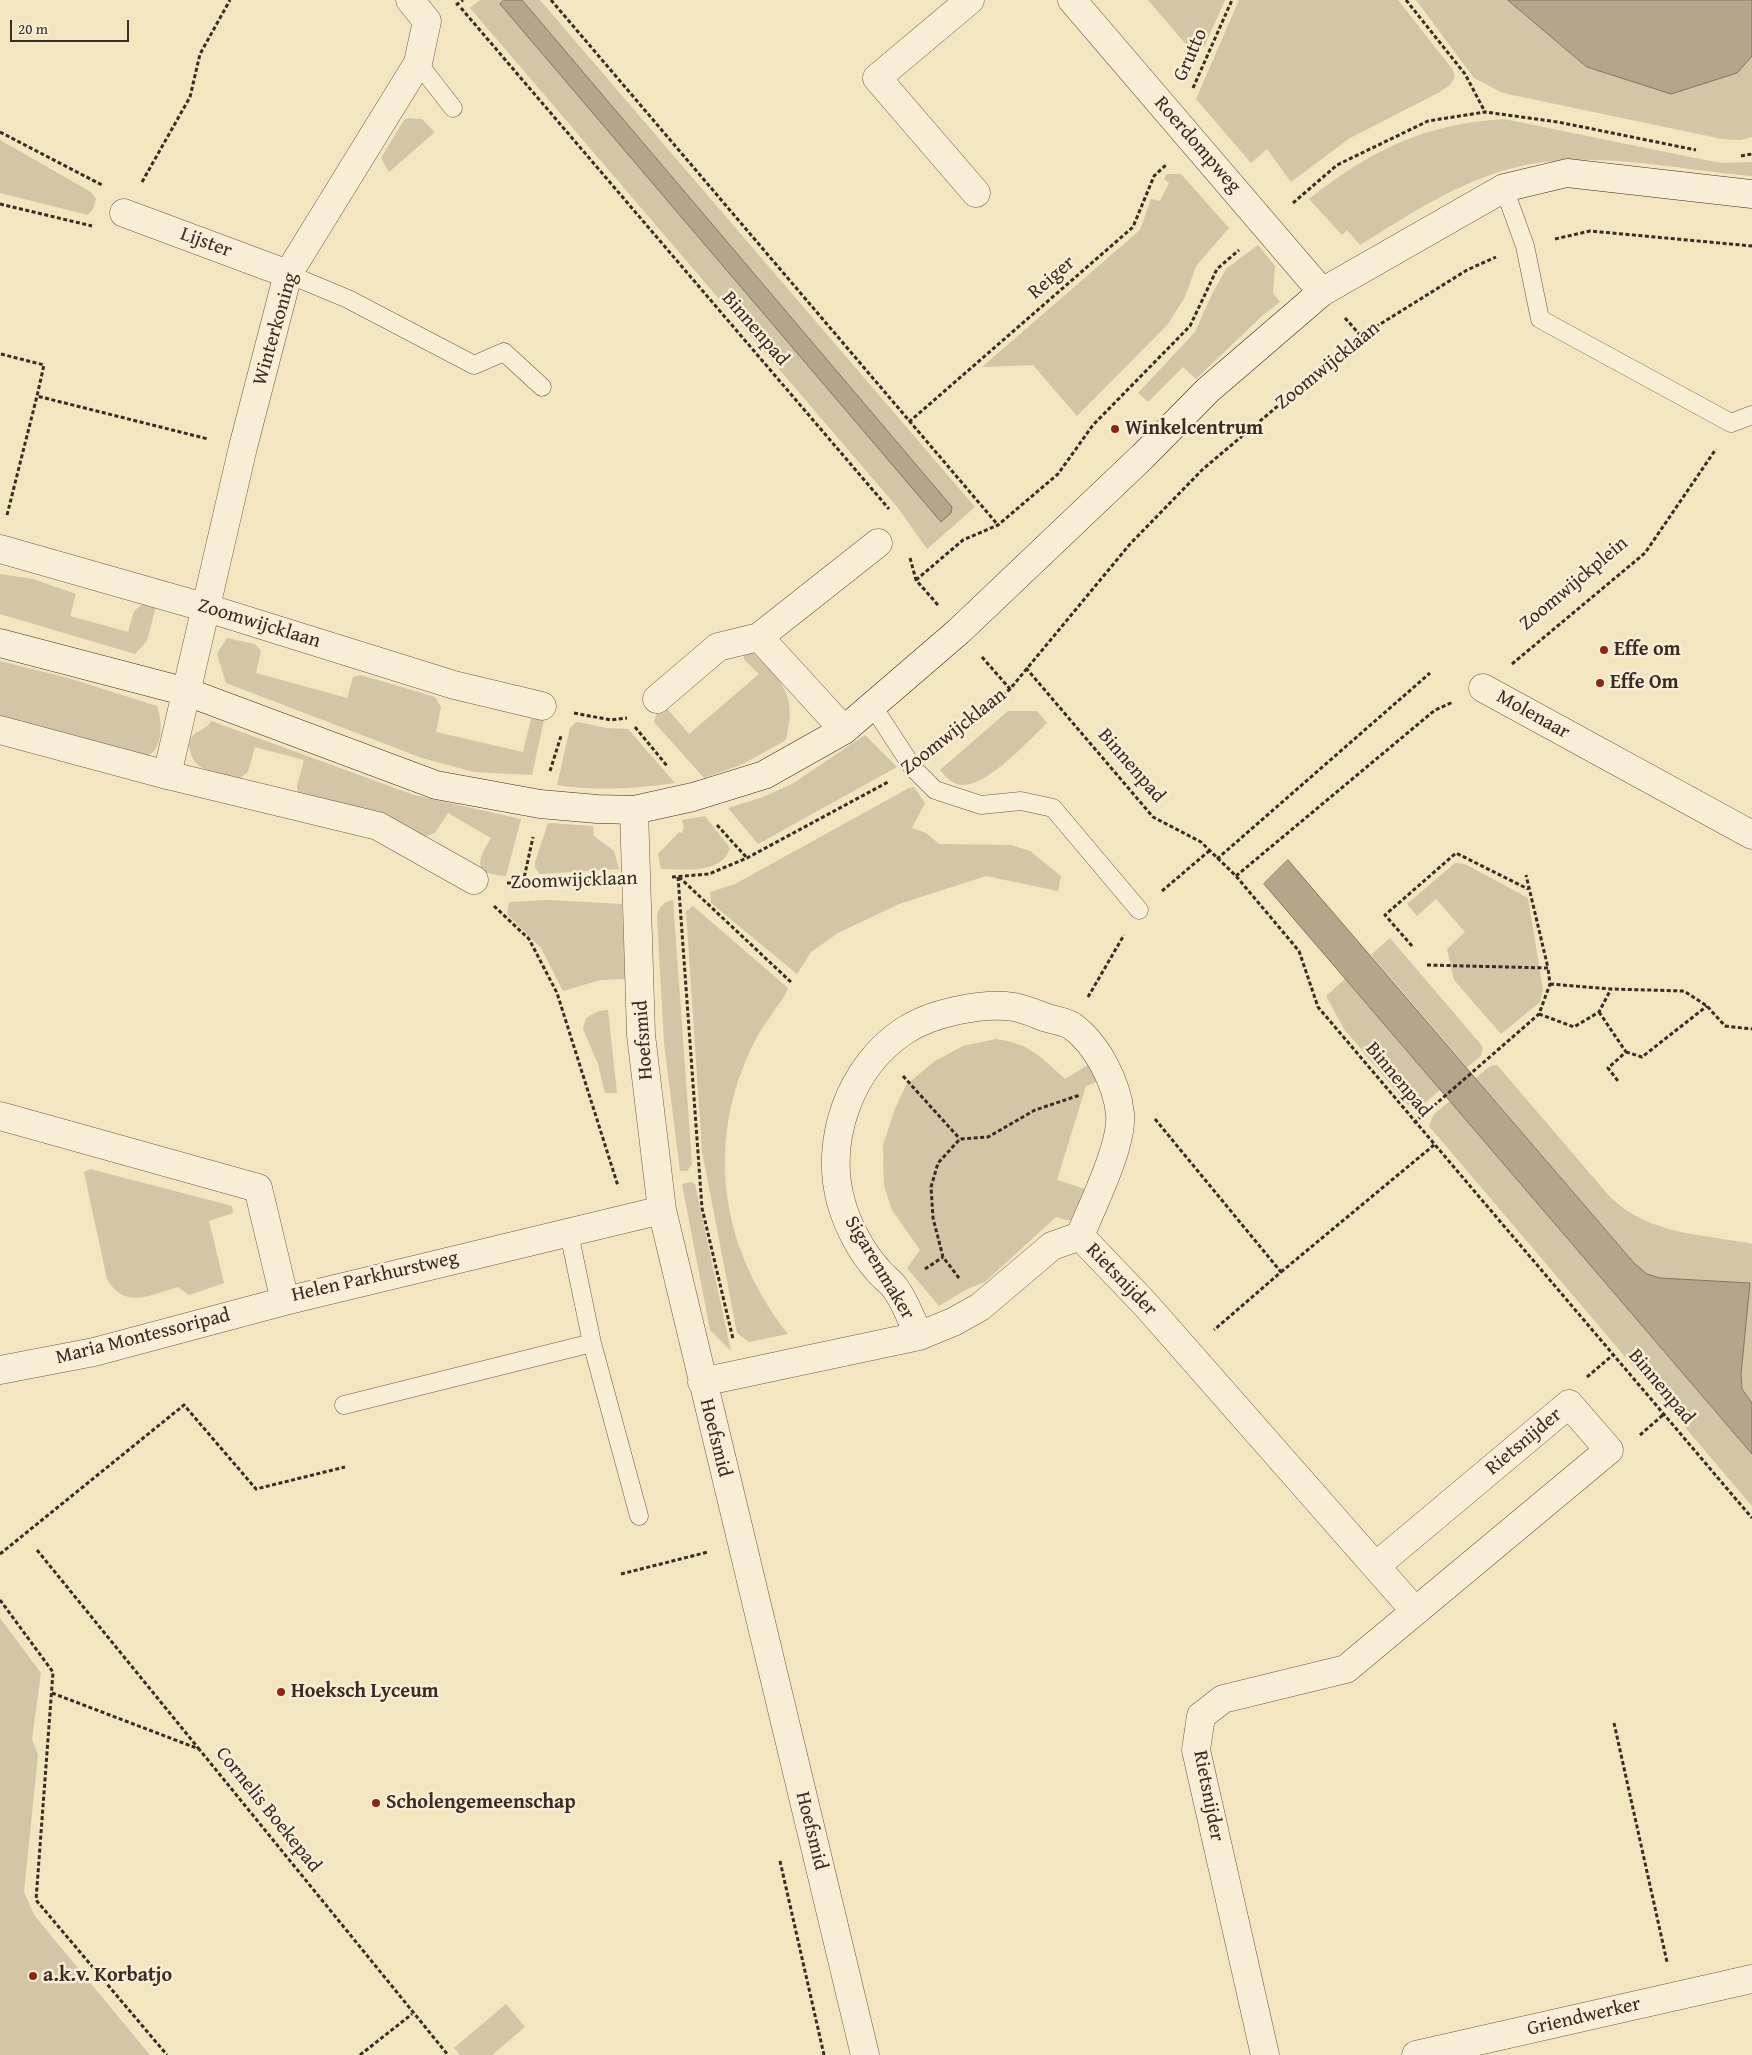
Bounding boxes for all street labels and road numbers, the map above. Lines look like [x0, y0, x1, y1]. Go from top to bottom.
street label: Grutto [1169, 25, 1213, 85]
street label: Roerdompweg [1148, 92, 1246, 198]
street label: Lijster [177, 223, 235, 263]
street label: Reiger [1024, 251, 1080, 305]
street label: Winterkoning [248, 270, 304, 388]
street label: Binnenpad [716, 287, 794, 371]
street label: Zoomwijcklaan [1271, 317, 1385, 415]
street label: Zoomwijckplein [1515, 532, 1633, 636]
street label: Zoomwijcklaan [195, 594, 323, 654]
street label: Zoomwijcklaan [897, 683, 1011, 781]
street label: Molenaar [1492, 685, 1574, 745]
street label: Binnenpad [1092, 724, 1170, 808]
street label: Zoomwijcklaan [510, 867, 638, 895]
street label: Hoefsmid [629, 999, 659, 1081]
street label: Binnenpad [1360, 1037, 1436, 1123]
street label: Sigarenmaker [839, 1212, 919, 1324]
street label: Rietsnijder [1080, 1239, 1162, 1321]
street label: Helen Parkhurstweg [289, 1246, 461, 1308]
street label: Maria Montessoripad [53, 1304, 233, 1370]
street label: Binnenpad [1623, 1344, 1699, 1430]
street label: Hoefsmid [694, 1396, 736, 1480]
street label: Rietsnijder [1481, 1403, 1567, 1481]
street label: Cornelis Boekepad [210, 1742, 326, 1878]
street label: Rietsnijder [1187, 1749, 1229, 1843]
street label: Hoefsmid [790, 1789, 832, 1873]
street label: Griendwerker [1525, 1992, 1643, 2042]

